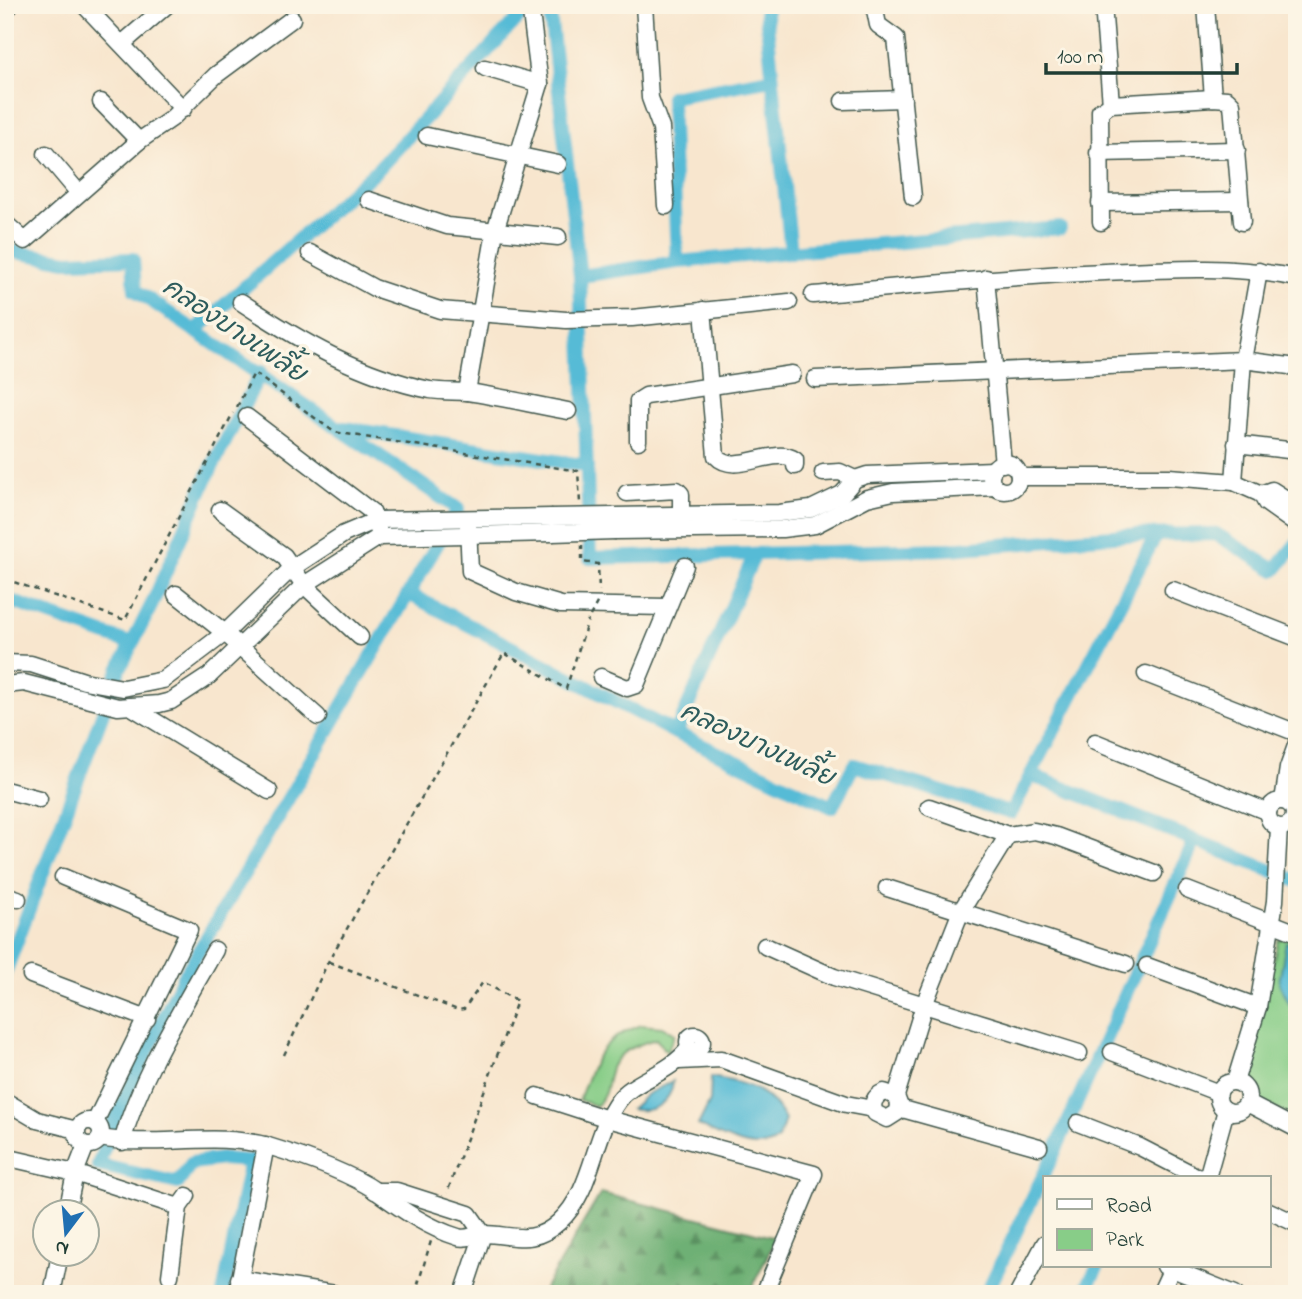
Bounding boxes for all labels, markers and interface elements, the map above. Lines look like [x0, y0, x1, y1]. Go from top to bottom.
scale bar [1046, 32, 1237, 76]
text: 100 m [1057, 43, 1103, 73]
water label: คลองบางเพลี้ย [154, 263, 319, 395]
water label: คลองบางเพลี้ย [674, 686, 845, 799]
legend [1043, 1176, 1270, 1268]
text: Road [1106, 1192, 1152, 1222]
north arrow [32, 1198, 102, 1268]
text: Park [1106, 1226, 1145, 1256]
text: N [52, 1232, 72, 1262]

